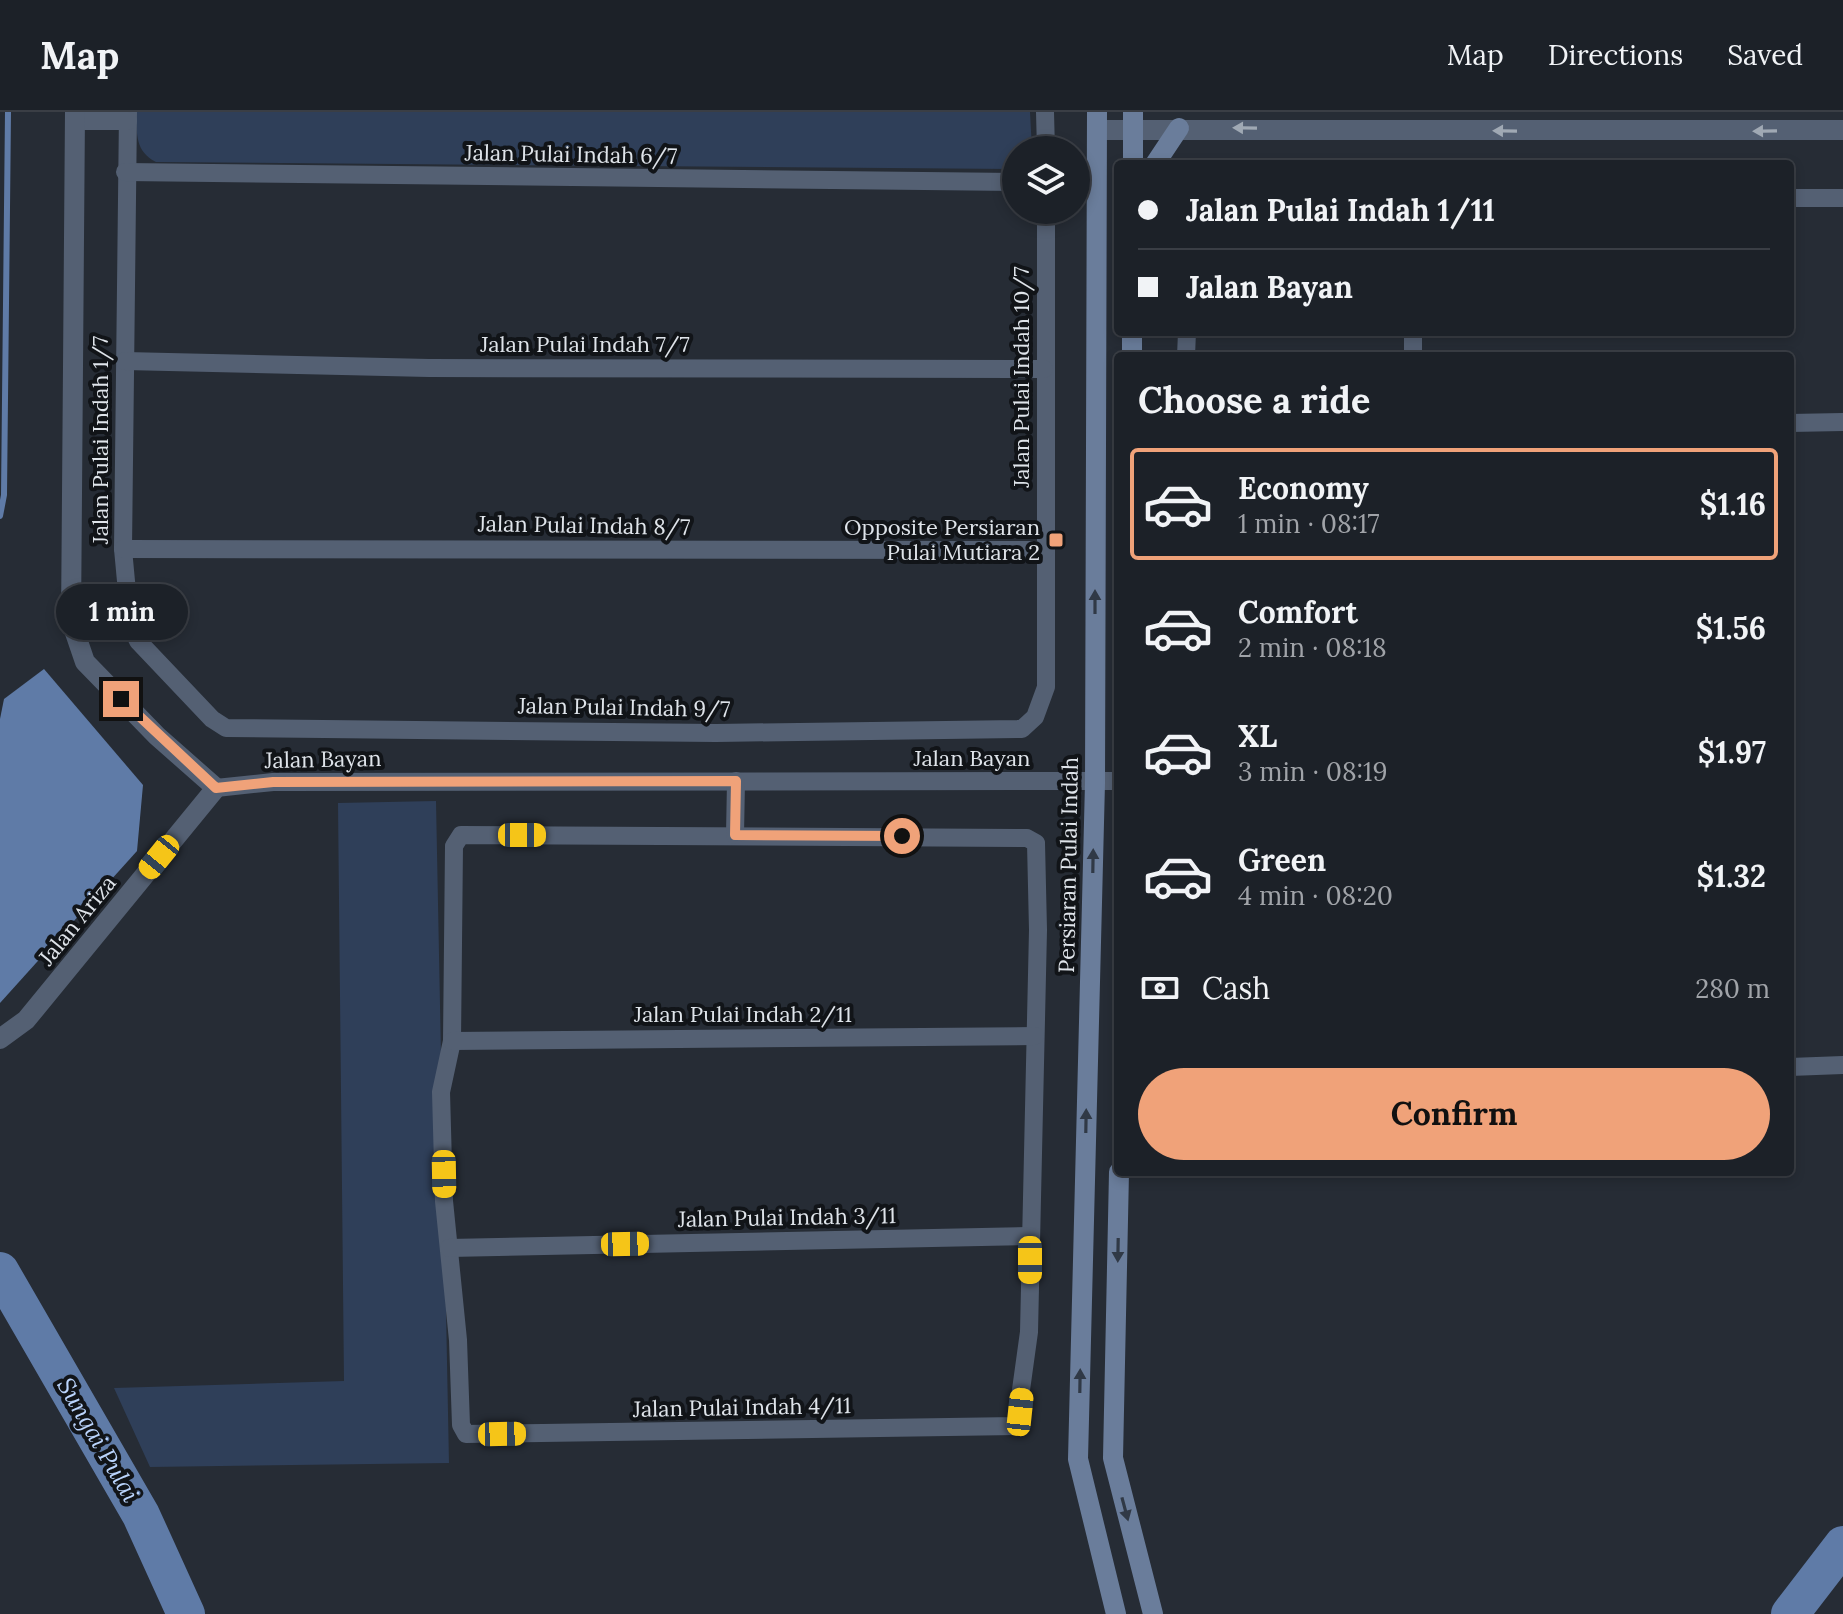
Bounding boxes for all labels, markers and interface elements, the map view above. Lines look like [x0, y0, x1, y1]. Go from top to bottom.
text: Map [40, 31, 119, 79]
text: Map [1447, 37, 1504, 73]
text: Directions [1548, 37, 1683, 73]
text: Saved [1727, 37, 1803, 73]
one-way arrow [1232, 121, 1257, 134]
one-way arrow [1752, 124, 1777, 137]
one-way arrow [1492, 125, 1517, 137]
map controls [1002, 136, 1090, 224]
button: layers [1002, 136, 1090, 224]
street label: Jalan Pulai Indah 6/7 [463, 138, 678, 170]
text: Jalan Pulai Indah 1/11 [1186, 191, 1495, 229]
street label: Jalan Pulai Indah 10/7 [1007, 266, 1035, 489]
text: Jalan Bayan [1186, 268, 1353, 306]
street label: Jalan Pulai Indah 7/7 [479, 330, 690, 358]
street label: Jalan Pulai Indah 1/7 [86, 336, 114, 545]
text: Choose a ride [1138, 377, 1370, 423]
icon: car [1142, 468, 1214, 540]
text: Economy [1238, 469, 1369, 507]
text: $1.16 [1700, 485, 1766, 523]
text: 1 min · 08:17 [1238, 507, 1380, 540]
street label: Jalan Pulai Indah 8/7 [477, 509, 690, 541]
place label: Opposite Persiaran Pulai Mutiara 2 [844, 513, 1040, 566]
marker: Opposite Persiaran Pulai Mutiara 2 [1047, 531, 1065, 549]
callout: 1 min [55, 583, 187, 639]
one-way arrow [1089, 589, 1101, 614]
icon: car [1142, 592, 1214, 664]
text: Comfort [1238, 593, 1358, 631]
text: 1 min [89, 595, 155, 628]
text: $1.56 [1696, 609, 1766, 647]
text: 2 min · 08:18 [1238, 631, 1387, 664]
route end [103, 681, 139, 717]
street label: Jalan Pulai Indah 9/7 [517, 691, 730, 723]
icon: car [1142, 716, 1214, 788]
text: XL [1238, 717, 1277, 755]
text: $1.97 [1698, 733, 1766, 771]
street label: Jalan Bayan [263, 744, 382, 774]
street label: Jalan Bayan [913, 744, 1030, 772]
text: 3 min · 08:19 [1238, 755, 1388, 788]
street label: Persiaran Pulai Indah [1052, 757, 1084, 973]
route start [884, 818, 920, 854]
car [498, 823, 546, 847]
car [135, 831, 183, 883]
icon: car [1142, 840, 1214, 912]
text: Green [1238, 841, 1326, 879]
one-way arrow [1086, 848, 1099, 873]
text: $1.32 [1696, 857, 1766, 895]
street label: Jalan Ariza [32, 869, 122, 971]
text: 4 min · 08:20 [1238, 879, 1393, 912]
icon: cash [1138, 966, 1182, 1010]
text: Cash [1202, 969, 1270, 1007]
text: 280 m [1695, 972, 1770, 1005]
street label: Jalan Pulai Indah 2/11 [633, 1000, 852, 1028]
button: Confirm [1138, 1068, 1770, 1160]
one-way arrow [1080, 1108, 1093, 1133]
car [432, 1150, 456, 1198]
street label: Jalan Pulai Indah 3/11 [677, 1201, 896, 1233]
car [601, 1232, 649, 1256]
car [1018, 1236, 1042, 1284]
one-way arrow [1111, 1238, 1124, 1263]
one-way arrow [1074, 1368, 1086, 1393]
water label: Sungai Pulai [50, 1372, 147, 1508]
car [1006, 1387, 1034, 1437]
street label: Jalan Pulai Indah 4/11 [632, 1391, 851, 1423]
car [478, 1422, 526, 1446]
one-way arrow [1119, 1496, 1131, 1521]

